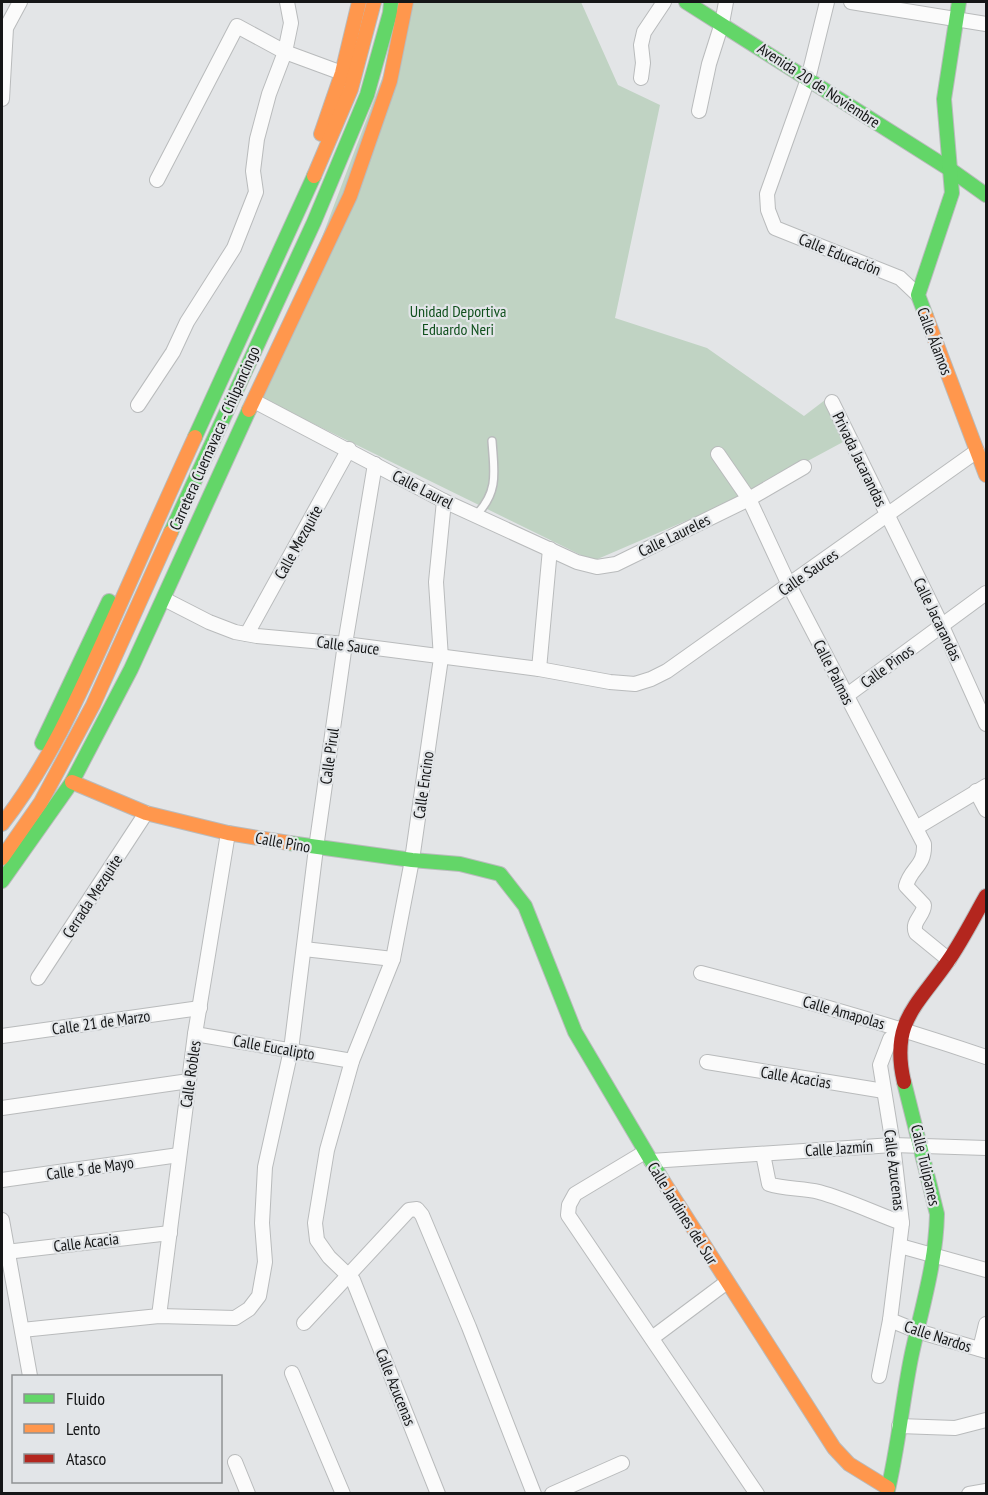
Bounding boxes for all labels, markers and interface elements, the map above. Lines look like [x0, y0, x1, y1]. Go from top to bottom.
street label: Avenida 20 de Noviembre [754, 38, 884, 132]
street label: Calle Educación [796, 228, 884, 280]
park label: Unidad Deportiva Eduardo Neri [410, 301, 506, 339]
street label: Calle Álamos [913, 304, 957, 378]
street label: Carretera Cuernavaca - Chilpancingo [164, 343, 264, 533]
street label: Privada Jacarandas [828, 408, 892, 510]
street label: Calle Laurel [389, 465, 457, 513]
street label: Calle Mezquite [270, 502, 326, 582]
street label: Calle Laureles [635, 509, 713, 561]
street label: Calle Sauces [774, 544, 842, 600]
street label: Calle Jacarandas [909, 574, 967, 664]
street label: Calle Sauce [315, 631, 381, 659]
street label: Calle Palmas [809, 636, 859, 708]
street label: Calle Pinos [856, 640, 918, 692]
street label: Calle Pirul [315, 726, 343, 785]
street label: Calle Encino [408, 750, 438, 820]
street label: Calle Pino [254, 827, 312, 857]
street label: Cerrada Mezquite [58, 850, 126, 942]
street label: Calle Amapolas [801, 991, 887, 1033]
street label: Calle 21 de Marzo [51, 1005, 152, 1039]
street label: Calle Eucalipto [232, 1030, 316, 1064]
street label: Calle Robles [175, 1039, 205, 1109]
street label: Calle Acacias [759, 1062, 833, 1092]
street label: Calle Tulipanes [907, 1122, 945, 1208]
street label: Calle Azucenas [880, 1128, 910, 1212]
street label: Calle Jazmín [804, 1136, 874, 1160]
street label: Calle 5 de Mayo [45, 1152, 135, 1184]
street label: Calle Jardines del Sur [643, 1158, 723, 1269]
street label: Calle Acacia [52, 1228, 120, 1256]
street label: Calle Nardos [902, 1316, 974, 1356]
street label: Calle Azucenas [371, 1346, 421, 1428]
legend [12, 1375, 222, 1483]
text: Fluido [66, 1387, 105, 1410]
text: Lento [66, 1417, 101, 1440]
text: Atasco [66, 1447, 107, 1470]

